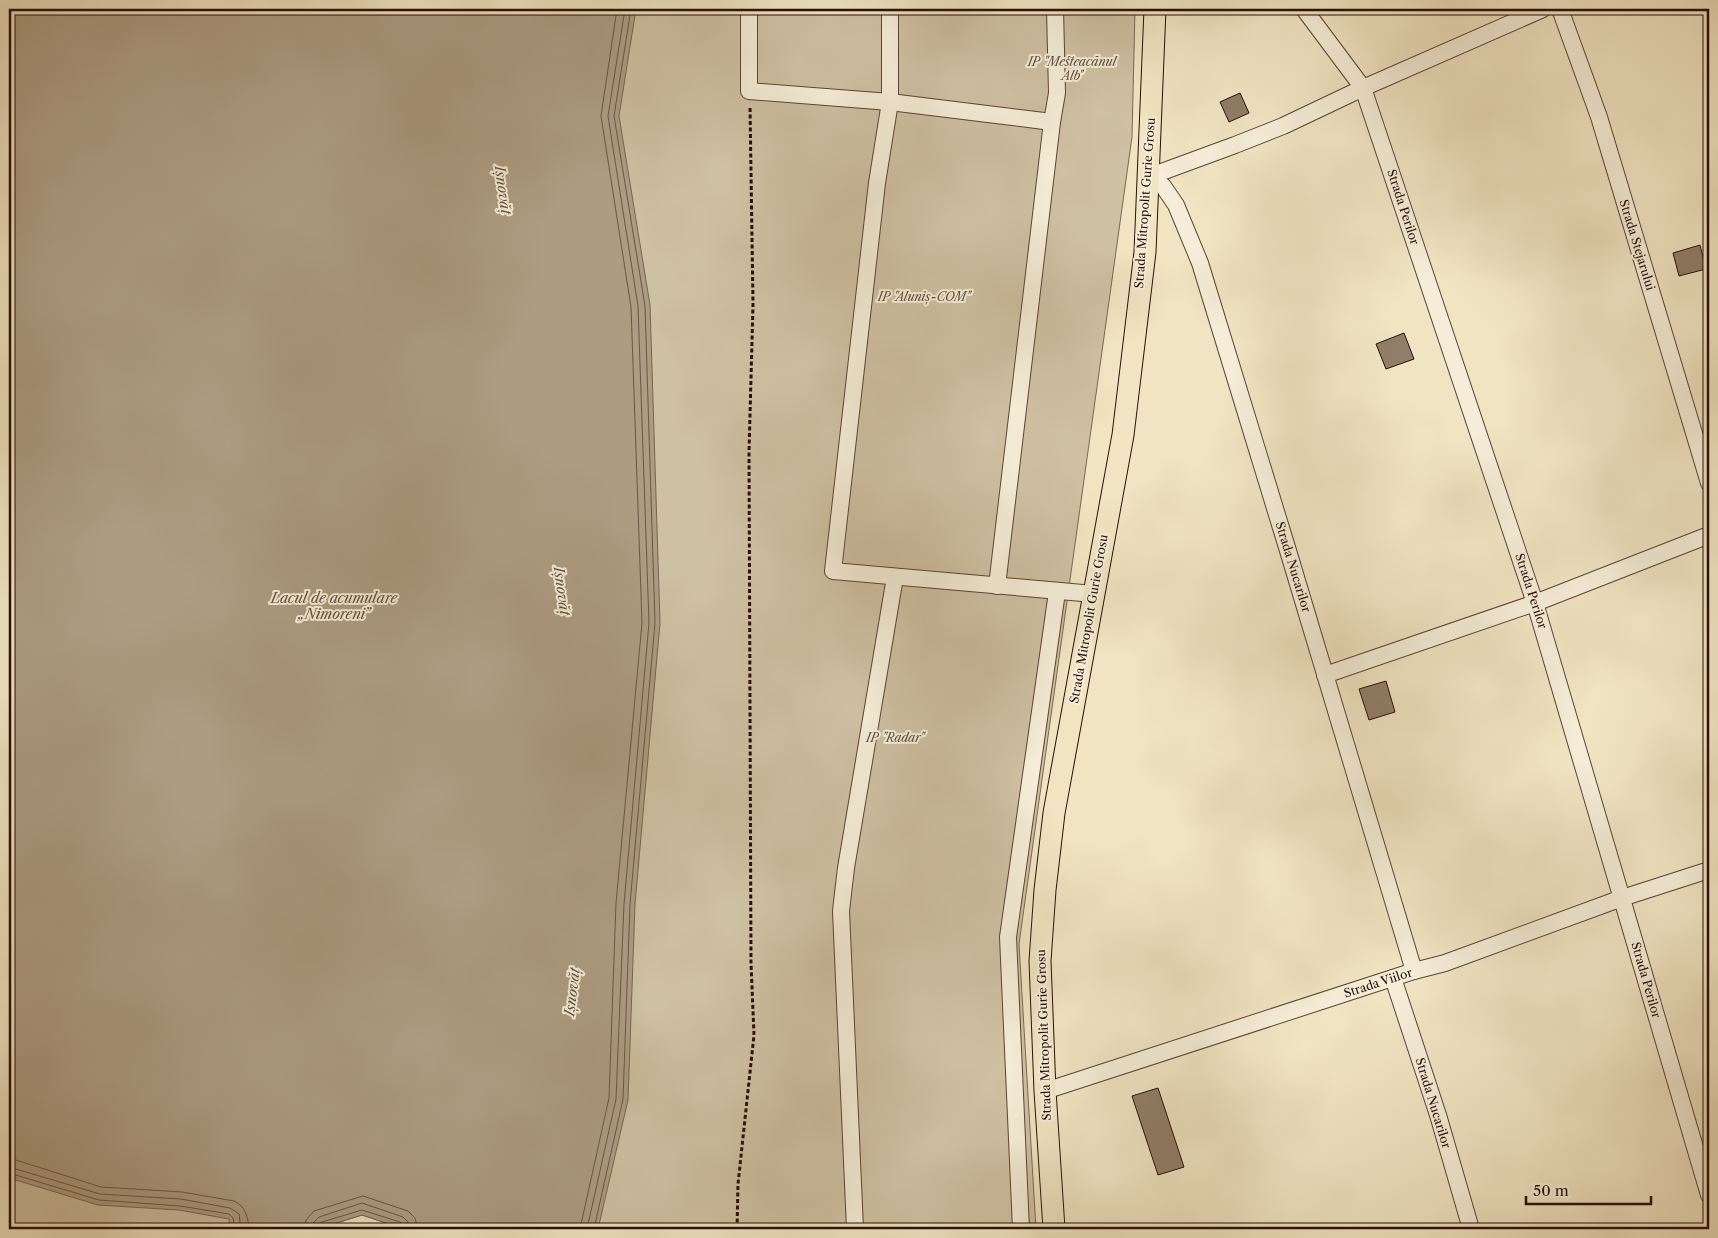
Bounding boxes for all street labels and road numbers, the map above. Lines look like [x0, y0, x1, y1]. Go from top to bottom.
street label: Strada Mitropolit Gurie Grosu [1131, 116, 1158, 289]
street label: Strada Perilor [1384, 167, 1423, 246]
street label: Strada Stejarului [1617, 198, 1659, 293]
street label: Strada Nucarilor [1273, 520, 1314, 614]
street label: Strada Mitropolit Gurie Grosu [1066, 533, 1111, 705]
street label: Strada Perilor [1512, 551, 1551, 630]
street label: Strada Perilor [1628, 940, 1665, 1020]
street label: Strada Mitropolit Gurie Grosu [1033, 949, 1054, 1121]
street label: Strada Viilor [1342, 964, 1414, 1001]
street label: Strada Nucarilor [1413, 1056, 1454, 1150]

